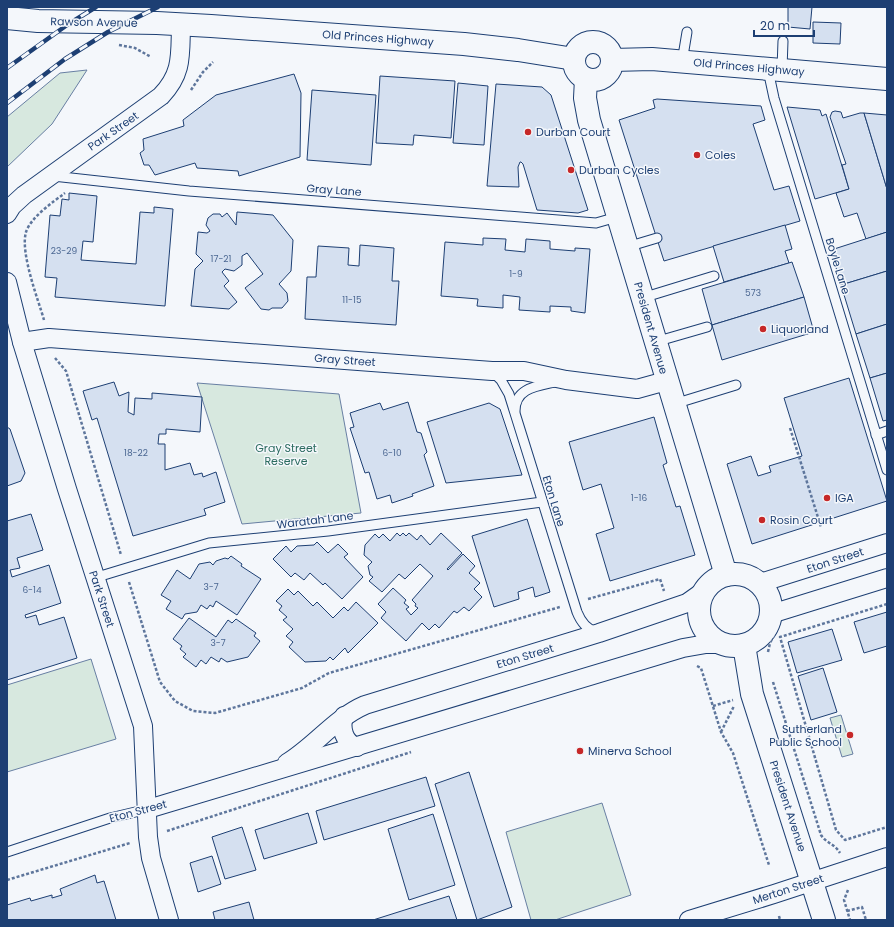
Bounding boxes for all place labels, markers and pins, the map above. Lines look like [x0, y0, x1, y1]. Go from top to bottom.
place label: Durban Court [536, 124, 610, 140]
marker: Durban Court [523, 127, 533, 137]
place label: Coles [705, 147, 736, 163]
marker: Coles [692, 150, 702, 160]
place label: Durban Cycles [579, 162, 660, 178]
marker: Durban Cycles [566, 165, 576, 175]
place label: Liquorland [771, 321, 829, 337]
marker: Liquorland [758, 324, 768, 334]
place label: IGA [835, 490, 854, 506]
marker: IGA [822, 493, 832, 503]
place label: Rosin Court [770, 512, 833, 528]
marker: Rosin Court [757, 515, 767, 525]
place label: Sutherland Public School [769, 721, 842, 750]
marker: Sutherland Public School [845, 730, 855, 740]
place label: Minerva School [588, 743, 672, 759]
marker: Minerva School [575, 746, 585, 756]

